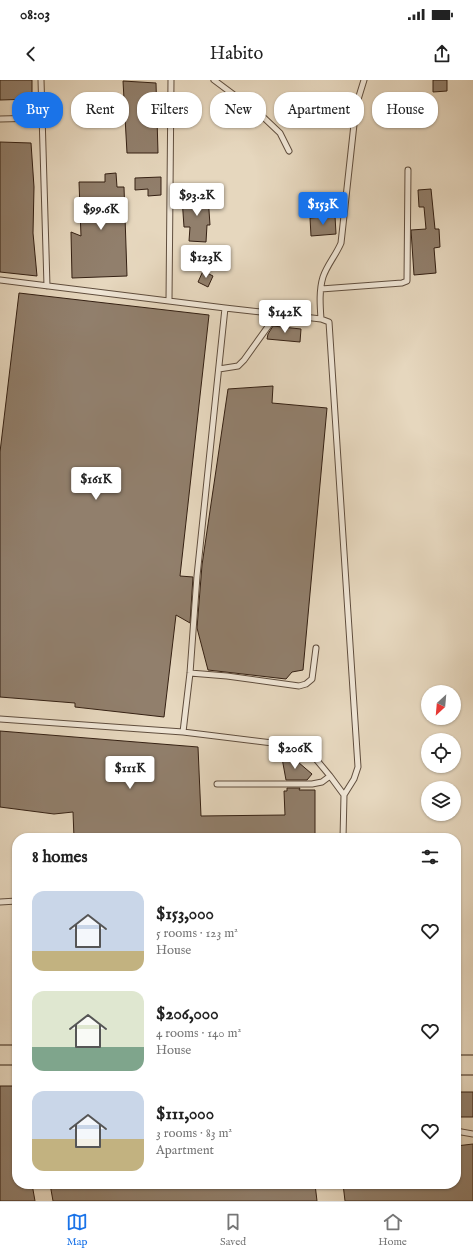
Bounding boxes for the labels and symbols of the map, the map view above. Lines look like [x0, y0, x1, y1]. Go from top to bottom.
pin: $93.2K [164, 183, 230, 217]
pin: $153K [295, 192, 351, 226]
pin: $99.6K [68, 197, 134, 231]
pin: $123K [178, 245, 234, 279]
pin: $142K [257, 300, 313, 334]
pin: $161K [68, 467, 124, 501]
north arrow [421, 685, 461, 725]
pin: $206K [267, 736, 323, 770]
pin: $111K [102, 756, 158, 790]

